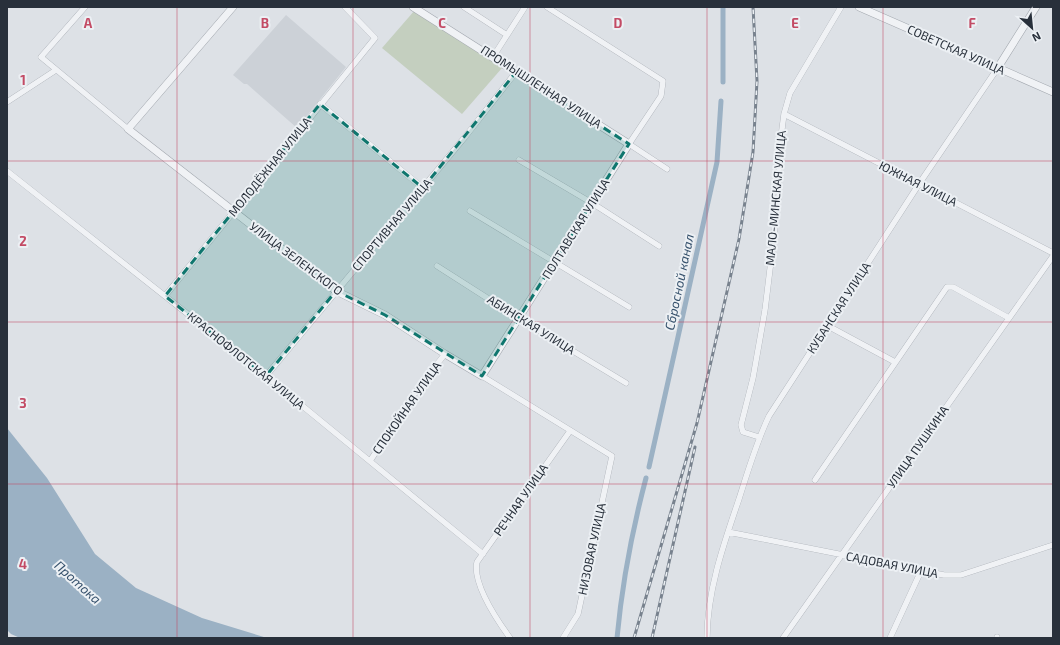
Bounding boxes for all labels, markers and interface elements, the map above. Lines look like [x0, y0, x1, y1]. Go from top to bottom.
north arrow [1012, 8, 1052, 48]
text: A [84, 15, 93, 31]
text: B [261, 15, 269, 31]
text: C [438, 15, 446, 31]
text: D [614, 15, 623, 31]
text: E [791, 15, 799, 31]
text: F [968, 15, 976, 31]
street label: СОВЕТСКАЯ УЛИЦА [905, 21, 1008, 77]
text: N [1030, 30, 1043, 45]
street label: ПРОМЫШЛЕННАЯ УЛИЦА [479, 42, 605, 131]
text: 1 [20, 72, 26, 88]
street label: МОЛОДЁЖНАЯ УЛИЦА [225, 114, 314, 219]
street label: МАЛО-МИНСКАЯ УЛИЦА [762, 129, 788, 266]
street label: ЮЖНАЯ УЛИЦА [877, 157, 960, 209]
street label: СПОРТИВНАЯ УЛИЦА [348, 175, 434, 273]
street label: ПОЛТАВСКАЯ УЛИЦА [539, 175, 612, 281]
street label: УЛИЦА ЗЕЛЕНСКОГО [247, 219, 346, 298]
water label: Сбросной канал [661, 232, 697, 332]
text: 2 [19, 233, 27, 249]
street label: КУБАНСКАЯ УЛИЦА [803, 259, 873, 356]
street label: АБИНСКАЯ УЛИЦА [485, 292, 578, 357]
street label: КРАСНОФЛОТСКАЯ УЛИЦА [185, 309, 308, 412]
street label: СПОКОЙНАЯ УЛИЦА [369, 358, 444, 456]
text: 3 [19, 395, 27, 411]
street label: УЛИЦА ПУШКИНА [883, 402, 951, 490]
street label: РЕЧНАЯ УЛИЦА [490, 460, 551, 538]
street label: НИЗОВАЯ УЛИЦА [574, 501, 608, 596]
street label: САДОВАЯ УЛИЦА [845, 548, 940, 580]
text: 4 [19, 556, 27, 572]
water label: Протока [52, 557, 104, 607]

